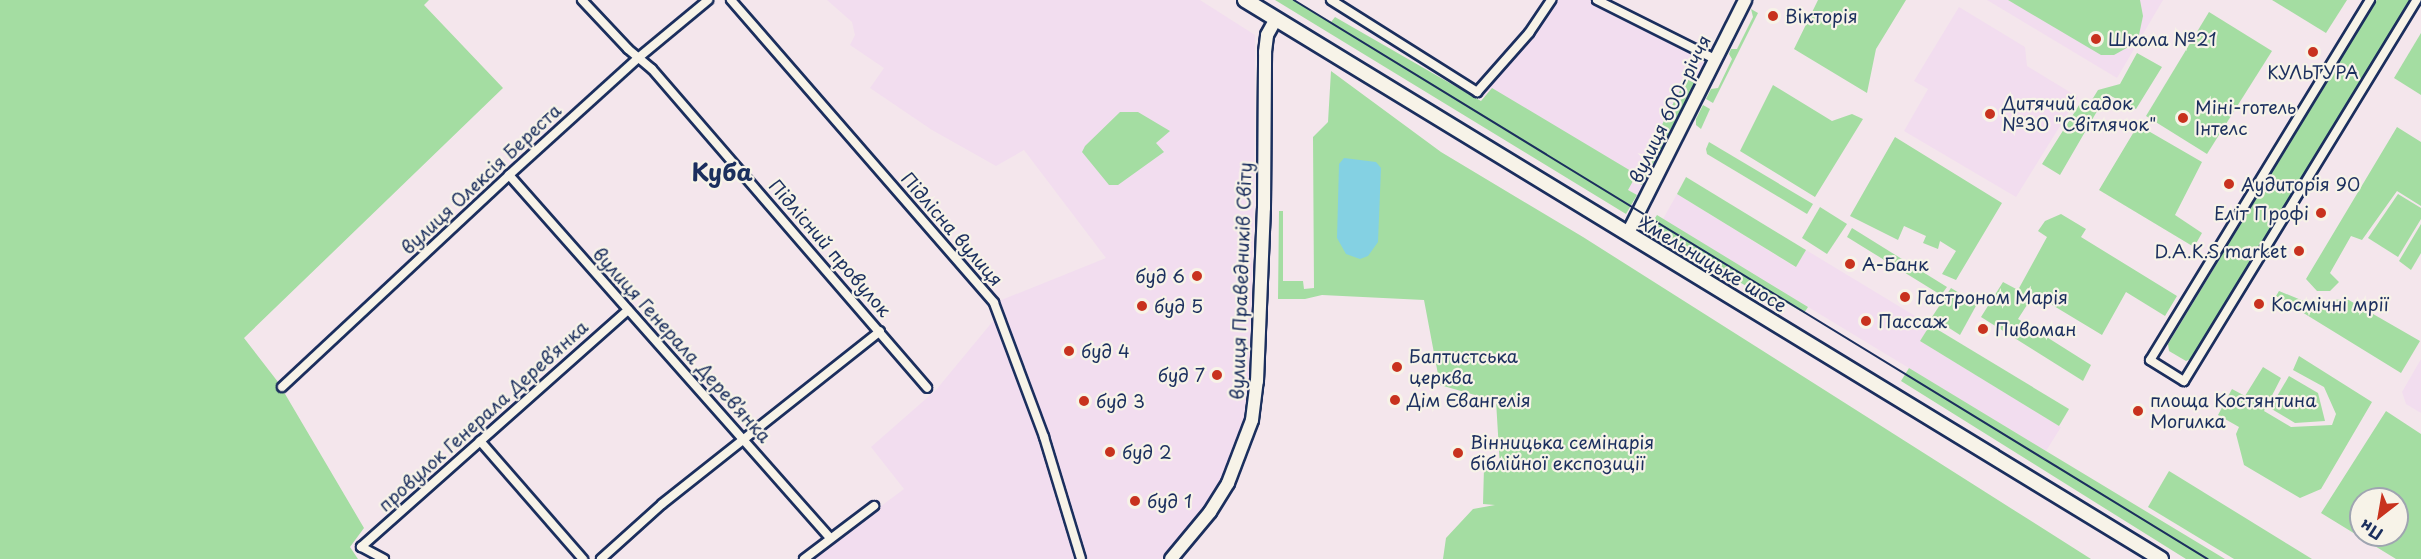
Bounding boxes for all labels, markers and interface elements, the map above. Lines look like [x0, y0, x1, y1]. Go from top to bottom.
place label: Вікторія [1785, 5, 1858, 27]
marker: Вікторія [1766, 9, 1780, 23]
place label: Школа №21 [2108, 28, 2217, 50]
street label: вулиця 600-річчя [1625, 31, 1715, 187]
marker: Школа №21 [2089, 32, 2103, 46]
marker: КУЛЬТУРА [2306, 45, 2320, 59]
place label: КУЛЬТУРА [2267, 61, 2359, 83]
place label: Дитячий садок №30 "Світлячок" [2002, 93, 2157, 136]
place label: Міні-готель Інтелс [2195, 97, 2296, 140]
street label: вулиця Олексія Береста [396, 99, 566, 259]
marker: Дитячий садок №30 "Світлячок" [1983, 107, 1997, 121]
marker: Міні-готель Інтелс [2176, 111, 2190, 125]
district label: Куба [691, 158, 753, 186]
street label: вулиця Праведників Світу [1226, 162, 1256, 400]
street label: Підлісна вулиця [896, 167, 1008, 291]
place label: Аудиторія 90 [2241, 173, 2359, 195]
street label: Підлісний провулок [765, 175, 895, 321]
marker: Аудиторія 90 [2222, 177, 2236, 191]
place label: Еліт Профі [2214, 202, 2309, 224]
marker: Еліт Профі [2314, 206, 2328, 220]
street label: Хмельницьке шосе [1636, 212, 1790, 316]
place label: D.A.K.S market [2153, 240, 2287, 262]
street label: вулиця Генерала Деревʼянка [588, 243, 776, 447]
marker: D.A.K.S market [2292, 244, 2306, 258]
place label: А-Банк [1862, 253, 1929, 275]
marker: А-Банк [1843, 257, 1857, 271]
place label: буд 6 [1135, 265, 1185, 287]
marker: буд 6 [1190, 269, 1204, 283]
place label: Гастроном Марія [1917, 286, 2070, 308]
marker: Гастроном Марія [1898, 290, 1912, 304]
place label: Космічні мрії [2271, 293, 2389, 315]
place label: буд 5 [1154, 295, 1203, 317]
marker: Космічні мрії [2252, 297, 2266, 311]
marker: буд 5 [1135, 299, 1149, 313]
place label: Пассаж [1878, 310, 1947, 332]
marker: Пассаж [1859, 314, 1873, 328]
street label: провулок Генерала Деревʼянка [373, 316, 593, 516]
place label: Пивоман [1995, 318, 2076, 340]
marker: Пивоман [1976, 322, 1990, 336]
place label: буд 4 [1081, 340, 1130, 362]
marker: буд 4 [1062, 344, 1076, 358]
place label: Баптистська церква [1409, 346, 1518, 388]
marker: Баптистська церква [1390, 360, 1404, 374]
place label: буд 7 [1158, 364, 1205, 386]
marker: буд 7 [1210, 368, 1224, 382]
place label: Дім Євангелія [1407, 389, 1532, 411]
place label: буд 3 [1096, 390, 1145, 412]
place label: площа Костянтина Могилка [2150, 390, 2317, 432]
marker: Дім Євангелія [1388, 393, 1402, 407]
marker: буд 3 [1077, 394, 1091, 408]
marker: площа Костянтина Могилка [2131, 404, 2145, 418]
place label: Вінницька семінарія біблійної експозиції [1470, 432, 1654, 474]
place label: буд 2 [1122, 441, 1172, 463]
marker: буд 2 [1103, 445, 1117, 459]
marker: Вінницька семінарія біблійної експозиції [1451, 446, 1465, 460]
north arrow [2349, 487, 2409, 547]
place label: буд 1 [1147, 490, 1192, 512]
marker: буд 1 [1128, 494, 1142, 508]
text: Пн [2355, 514, 2387, 547]

